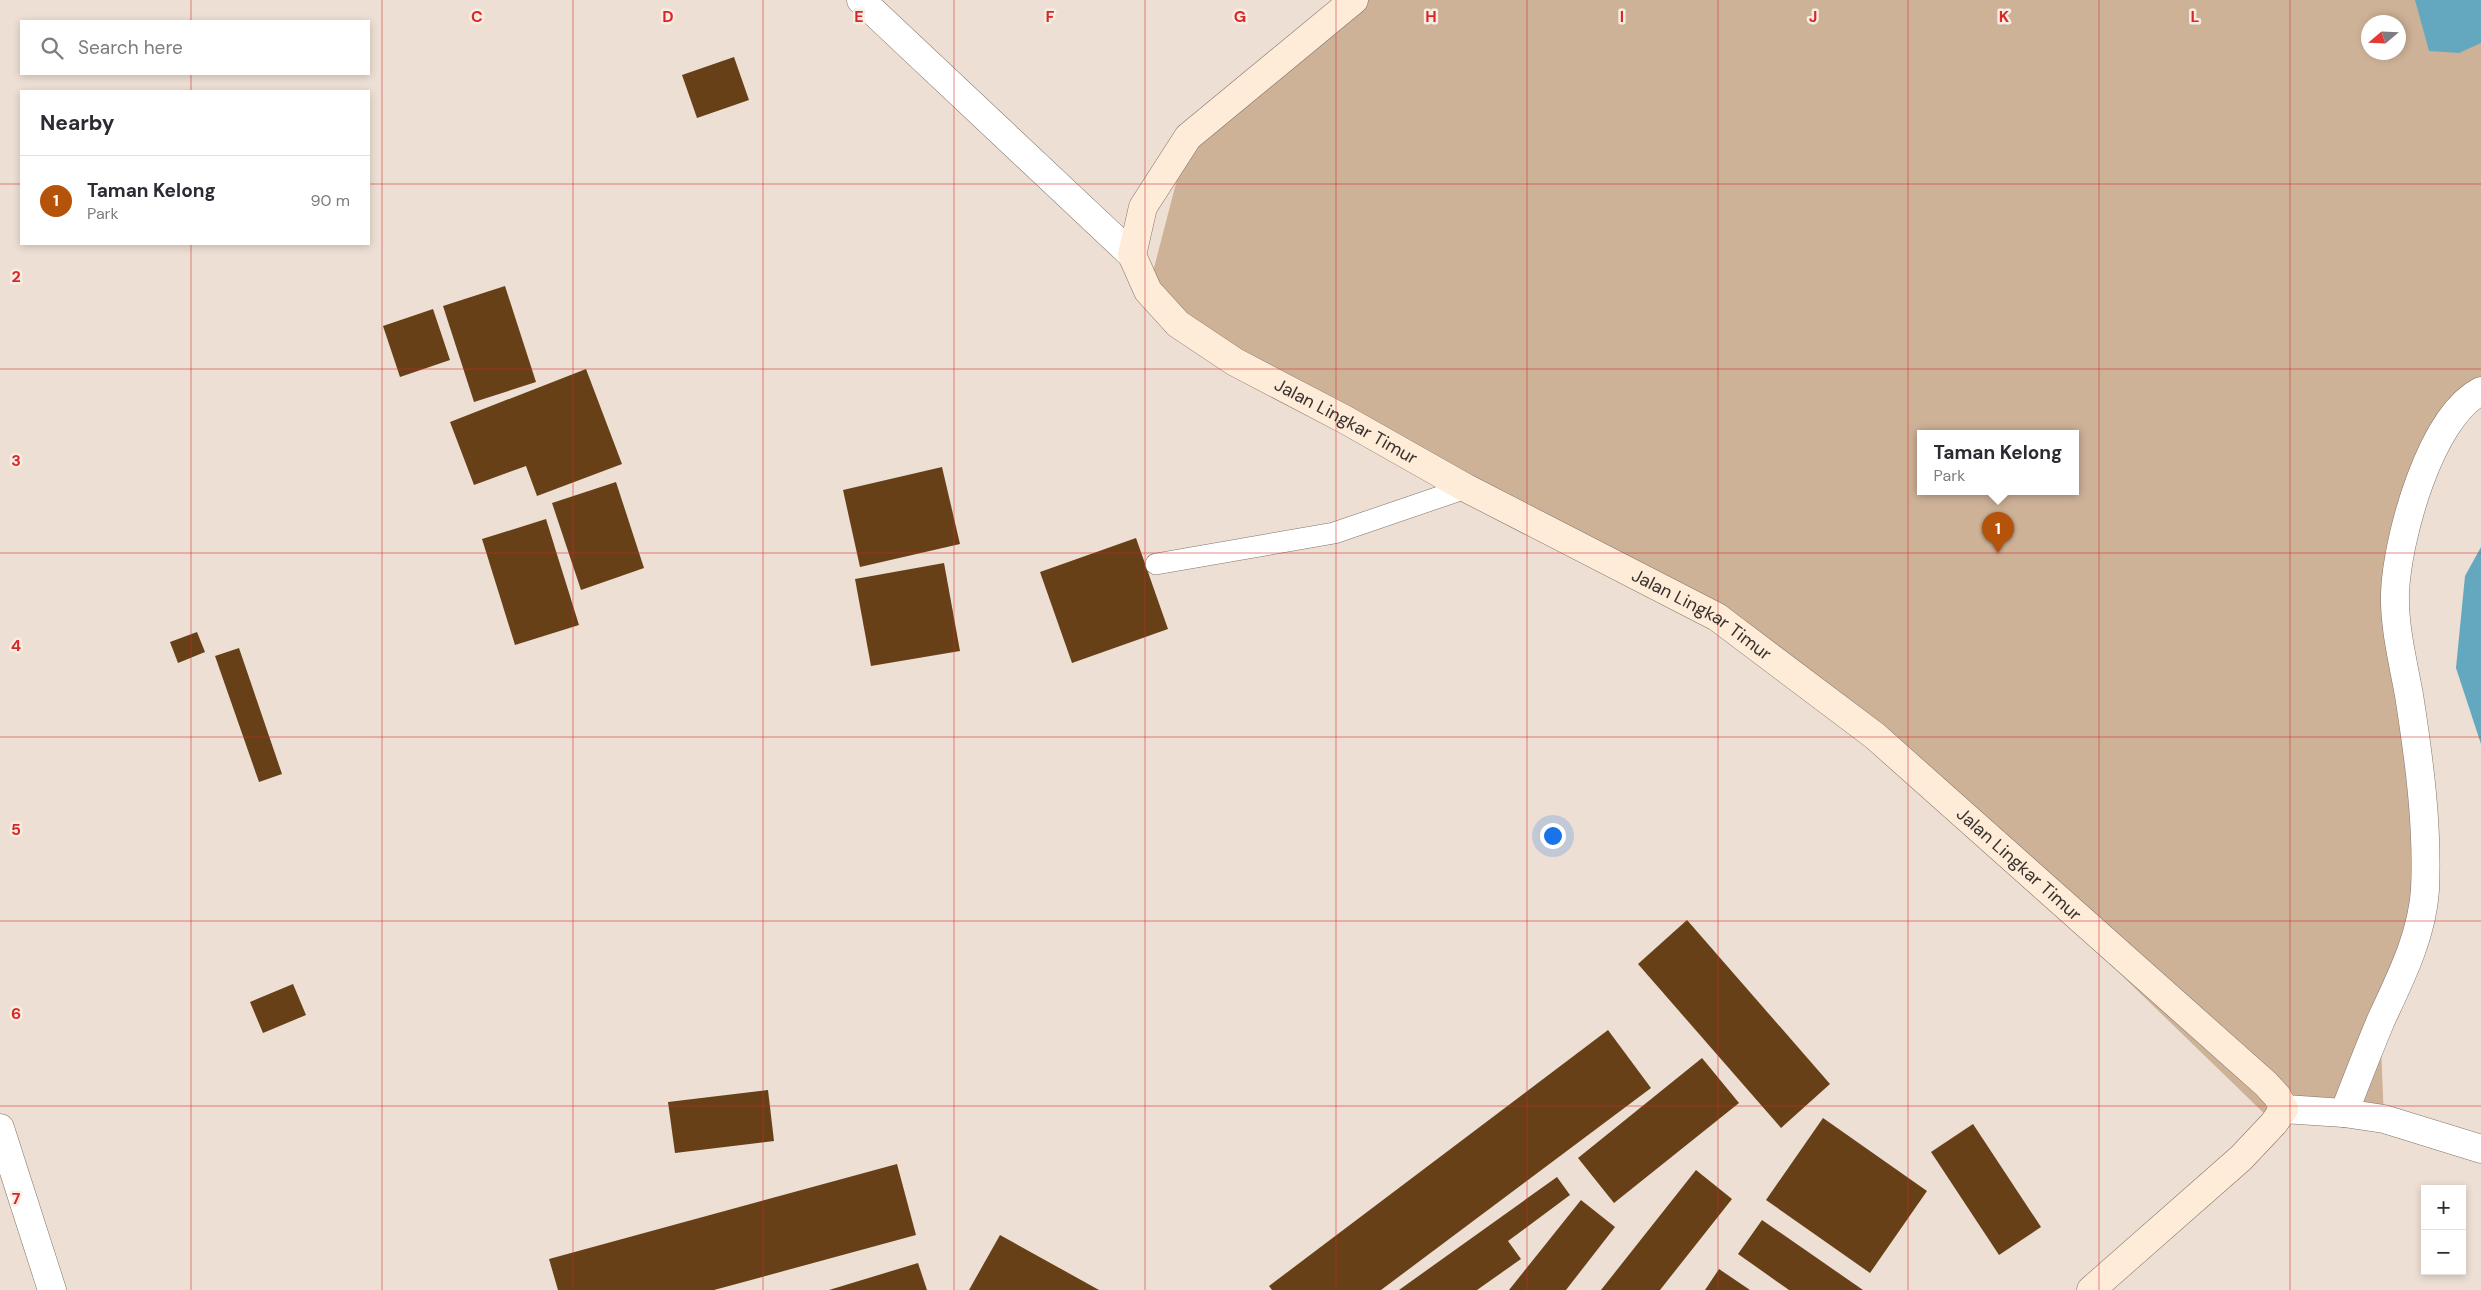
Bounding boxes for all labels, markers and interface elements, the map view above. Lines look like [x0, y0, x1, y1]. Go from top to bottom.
text: C [471, 6, 483, 27]
text: D [662, 6, 674, 27]
text: E [854, 6, 864, 27]
text: F [1046, 6, 1055, 27]
text: G [1234, 6, 1246, 27]
text: H [1425, 6, 1437, 27]
text: I [1620, 6, 1624, 27]
text: J [1809, 6, 1817, 27]
text: K [1999, 6, 2010, 27]
text: L [2191, 6, 2200, 27]
north arrow [2361, 15, 2406, 60]
search box [20, 20, 370, 75]
icon: search [38, 34, 66, 62]
text: Search here [78, 35, 183, 60]
text: Nearby [40, 109, 114, 137]
text: Taman Kelong [87, 178, 216, 203]
text: 1 [53, 190, 59, 211]
text: 90 m [310, 190, 350, 211]
text: Park [87, 203, 119, 224]
text: 2 [11, 266, 21, 287]
street label: Jalan Lingkar Timur [1270, 373, 1422, 470]
popup [1917, 430, 2079, 495]
text: Taman Kelong [1934, 440, 2062, 465]
text: 3 [11, 450, 21, 471]
text: Park [1934, 465, 1965, 486]
pin: 1 [1982, 512, 2014, 553]
street label: Jalan Lingkar Timur [1628, 563, 1777, 666]
text: 4 [11, 635, 21, 656]
street label: Jalan Lingkar Timur [1951, 802, 2087, 926]
text: 5 [11, 819, 21, 840]
your location [1540, 823, 1566, 849]
text: 6 [11, 1003, 21, 1024]
map controls [2421, 1185, 2466, 1275]
button: + [2421, 1185, 2466, 1230]
text: 7 [12, 1188, 21, 1209]
button: − [2421, 1230, 2466, 1275]

